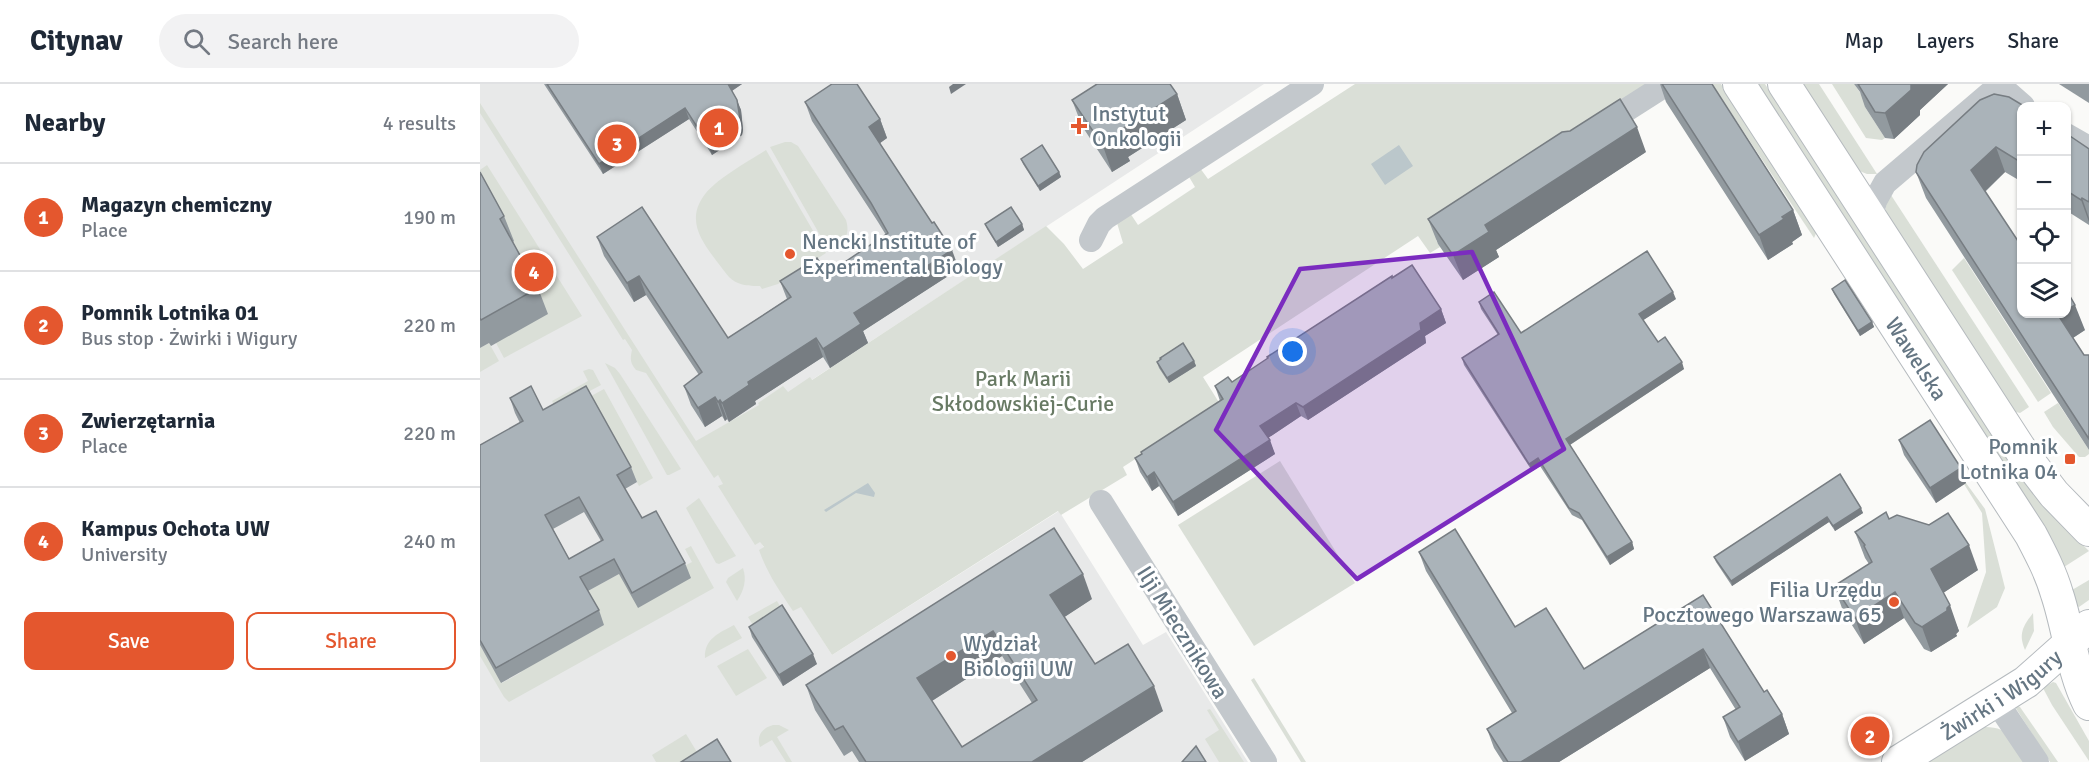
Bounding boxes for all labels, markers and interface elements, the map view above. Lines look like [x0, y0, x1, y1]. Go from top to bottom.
search box [159, 14, 579, 68]
text: Citynav [30, 24, 123, 58]
icon: search [180, 25, 213, 58]
text: Search here [228, 28, 339, 55]
text: Map [1845, 28, 1883, 54]
text: Layers [1916, 28, 1974, 54]
text: Share [2007, 28, 2059, 54]
place label: Instytut Onkologii [1092, 100, 1182, 152]
map controls [2017, 102, 2071, 318]
button: + [2017, 102, 2071, 156]
pin: 1 [700, 106, 738, 150]
text: Nearby [24, 107, 105, 139]
text: 4 results [383, 111, 456, 136]
marker: Instytut Onkologii [1070, 117, 1088, 135]
pin: 3 [598, 122, 636, 166]
button: − [2017, 156, 2071, 210]
text: Magazyn chemiczny [81, 191, 272, 218]
text: 1 [38, 205, 49, 230]
text: 190 m [403, 205, 456, 230]
button: locate [2017, 210, 2071, 264]
text: Place [81, 218, 128, 243]
place label: Nencki Institute of Experimental Biology [802, 228, 1003, 280]
marker: Nencki Institute of Experimental Biology [783, 247, 797, 261]
pin: 4 [514, 250, 554, 294]
button: layers [2017, 264, 2071, 318]
text: Pomnik Lotnika 01 [81, 299, 259, 326]
street label: Wawelska [1879, 312, 1953, 405]
text: 2 [38, 313, 49, 338]
text: 220 m [403, 313, 456, 338]
text: Bus stop · Żwirki i Wigury [81, 326, 297, 351]
your location [1278, 337, 1307, 366]
park label: Park Marii Skłodowskiej-Curie [932, 365, 1114, 417]
text: Zwierzętarnia [81, 407, 215, 434]
text: 3 [38, 421, 49, 446]
text: 220 m [403, 421, 456, 446]
place label: Pomnik Lotnika 04 [1959, 433, 2058, 485]
text: Place [81, 434, 128, 459]
marker: Pomnik Lotnika 04 [2063, 452, 2077, 466]
text: Kampus Ochota UW [81, 515, 270, 542]
text: 4 [38, 529, 49, 554]
text: 240 m [403, 529, 456, 554]
text: University [81, 542, 167, 567]
street label: Ilji Miecznikowa [1131, 561, 1234, 704]
place label: Filia Urzędu Pocztowego Warszawa 65 [1642, 576, 1882, 628]
marker: Filia Urzędu Pocztowego Warszawa 65 [1887, 595, 1901, 609]
button: Save [24, 612, 234, 670]
button: Share [246, 612, 456, 670]
place label: Wydział Biologii UW [963, 630, 1073, 682]
street label: Żwirki i Wigury [1935, 643, 2068, 746]
marker: Wydział Biologii UW [944, 649, 958, 663]
pin: 2 [1850, 714, 1890, 758]

